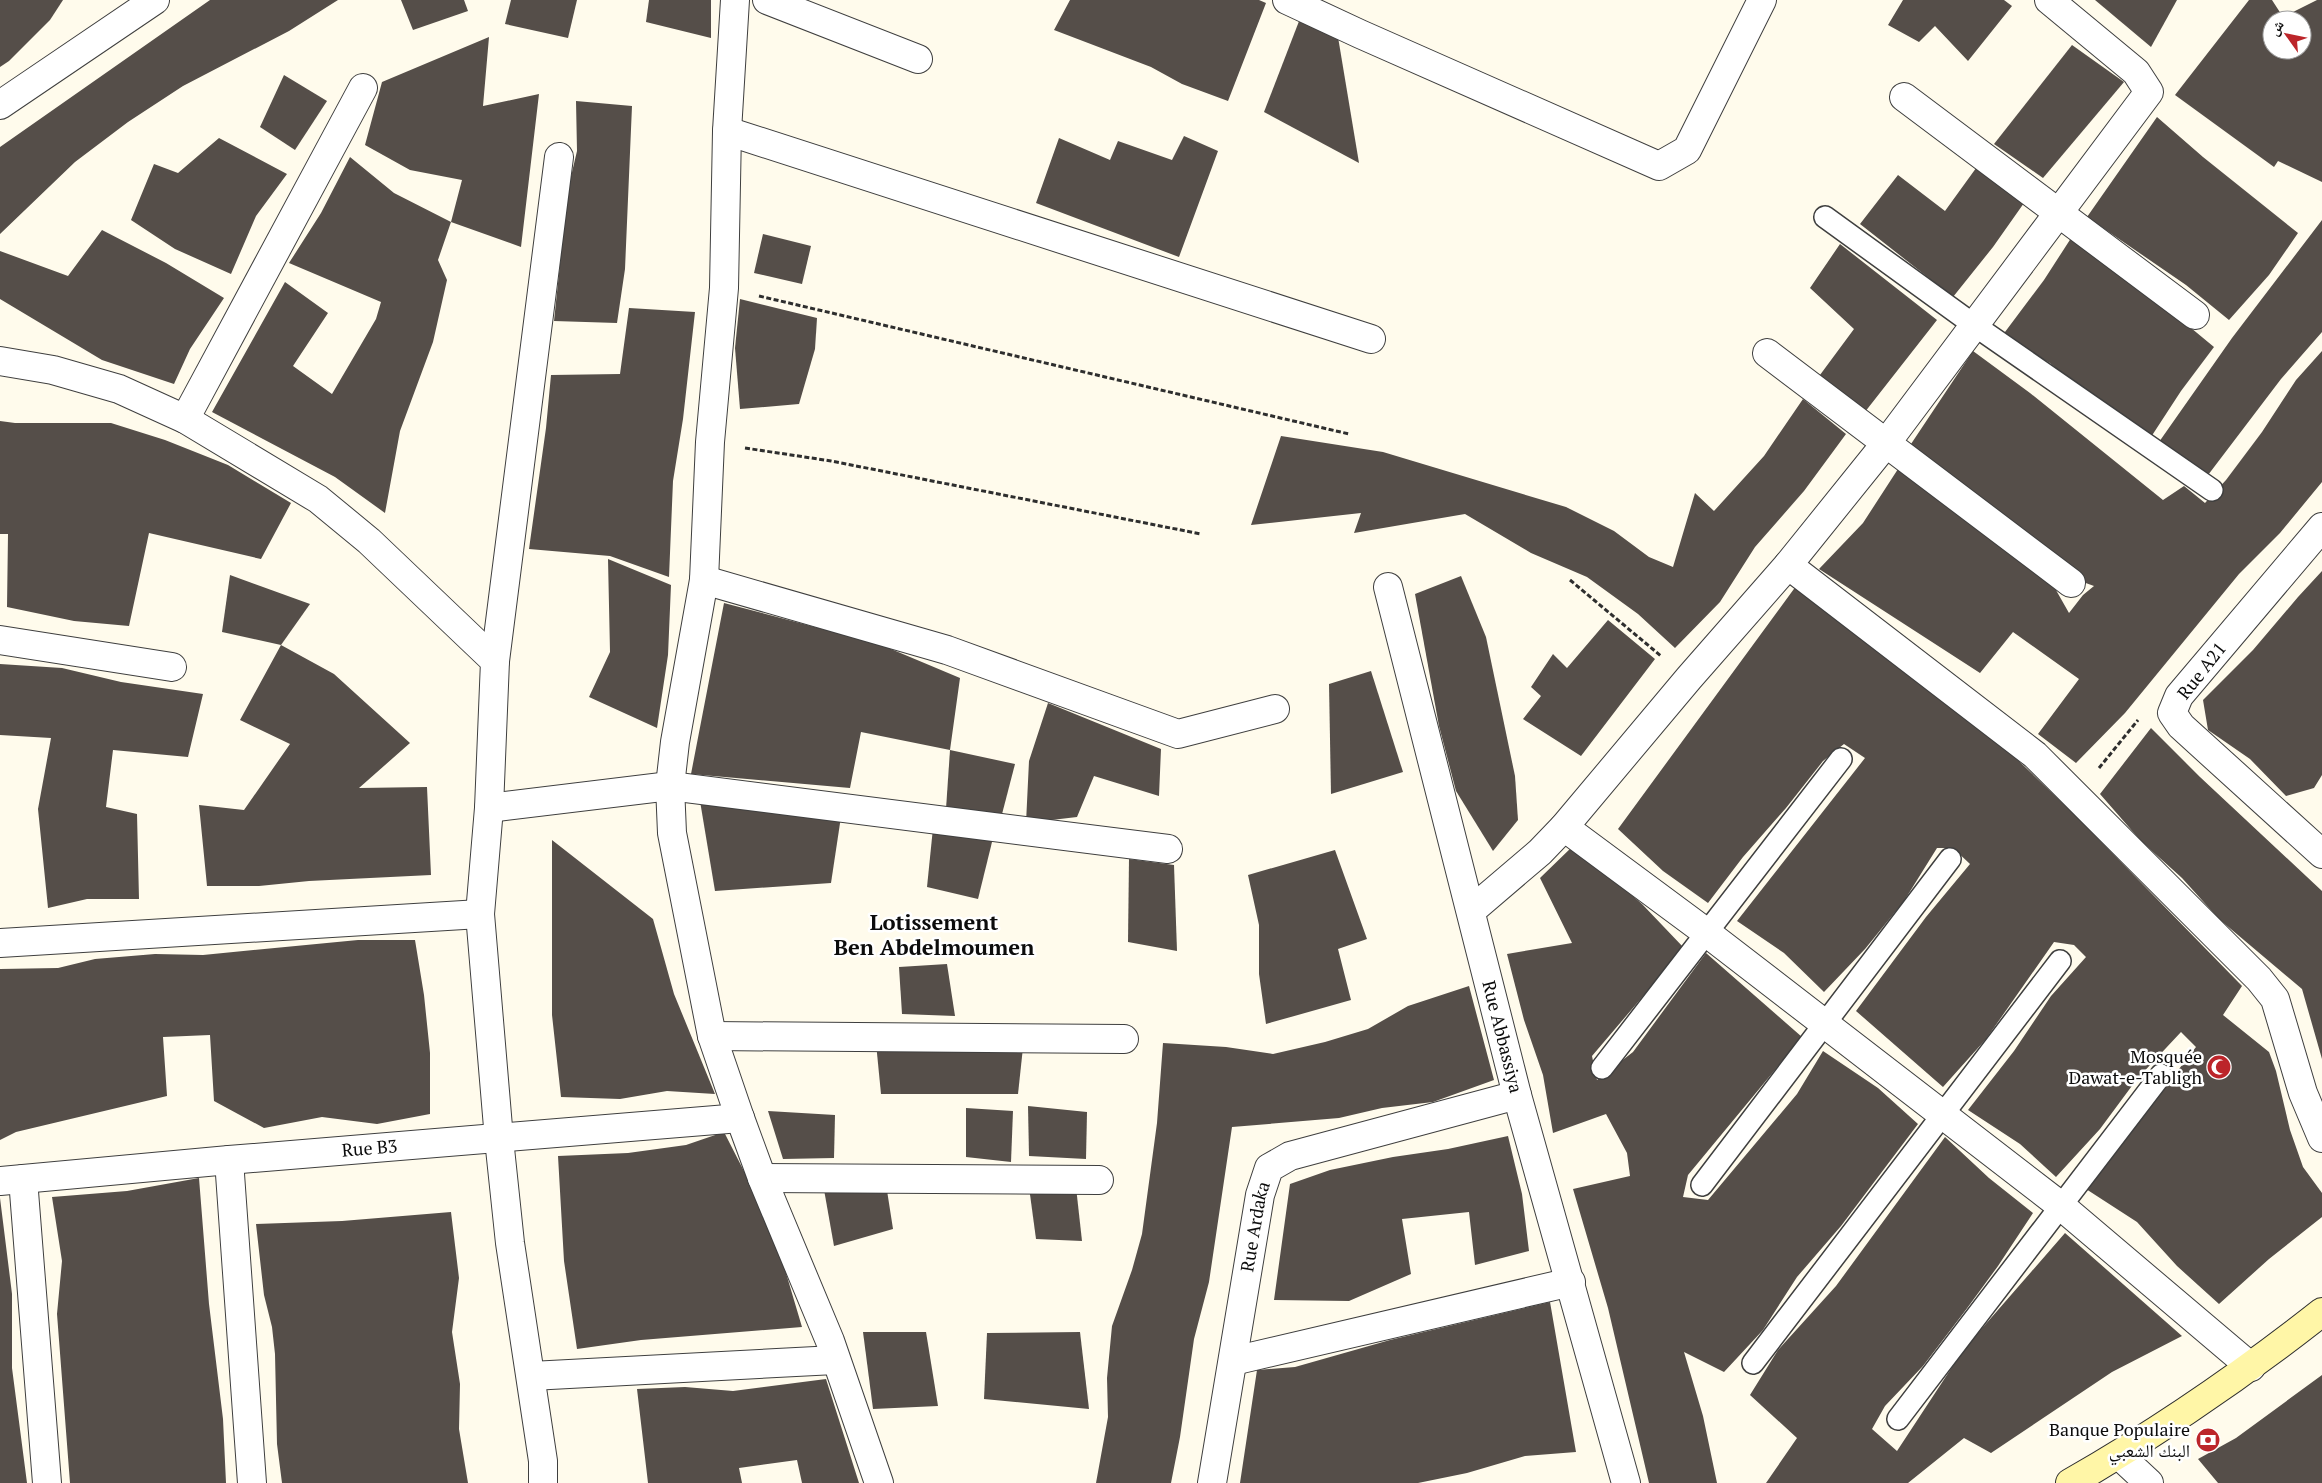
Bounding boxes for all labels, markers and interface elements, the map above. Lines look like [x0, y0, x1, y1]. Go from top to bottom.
north arrow [2262, 10, 2312, 60]
text: ش [2264, 16, 2288, 39]
street label: Rue A21 [2171, 637, 2231, 704]
district label: Lotissement Ben Abdelmoumen [834, 907, 1034, 961]
street label: Rue Abbassiya [1477, 978, 1529, 1095]
place label: Mosquée Dawat-e-Tabligh [2068, 1044, 2202, 1089]
mosque icon: Mosquée Dawat-e-Tabligh [2206, 1054, 2232, 1080]
street label: Rue B3 [341, 1133, 398, 1162]
street label: Rue Ardaka [1234, 1178, 1275, 1274]
place label: Banque Populaire البنك الشعبي [2049, 1417, 2190, 1466]
bank icon: Banque Populaire البنك الشعبي [2195, 1427, 2221, 1453]

